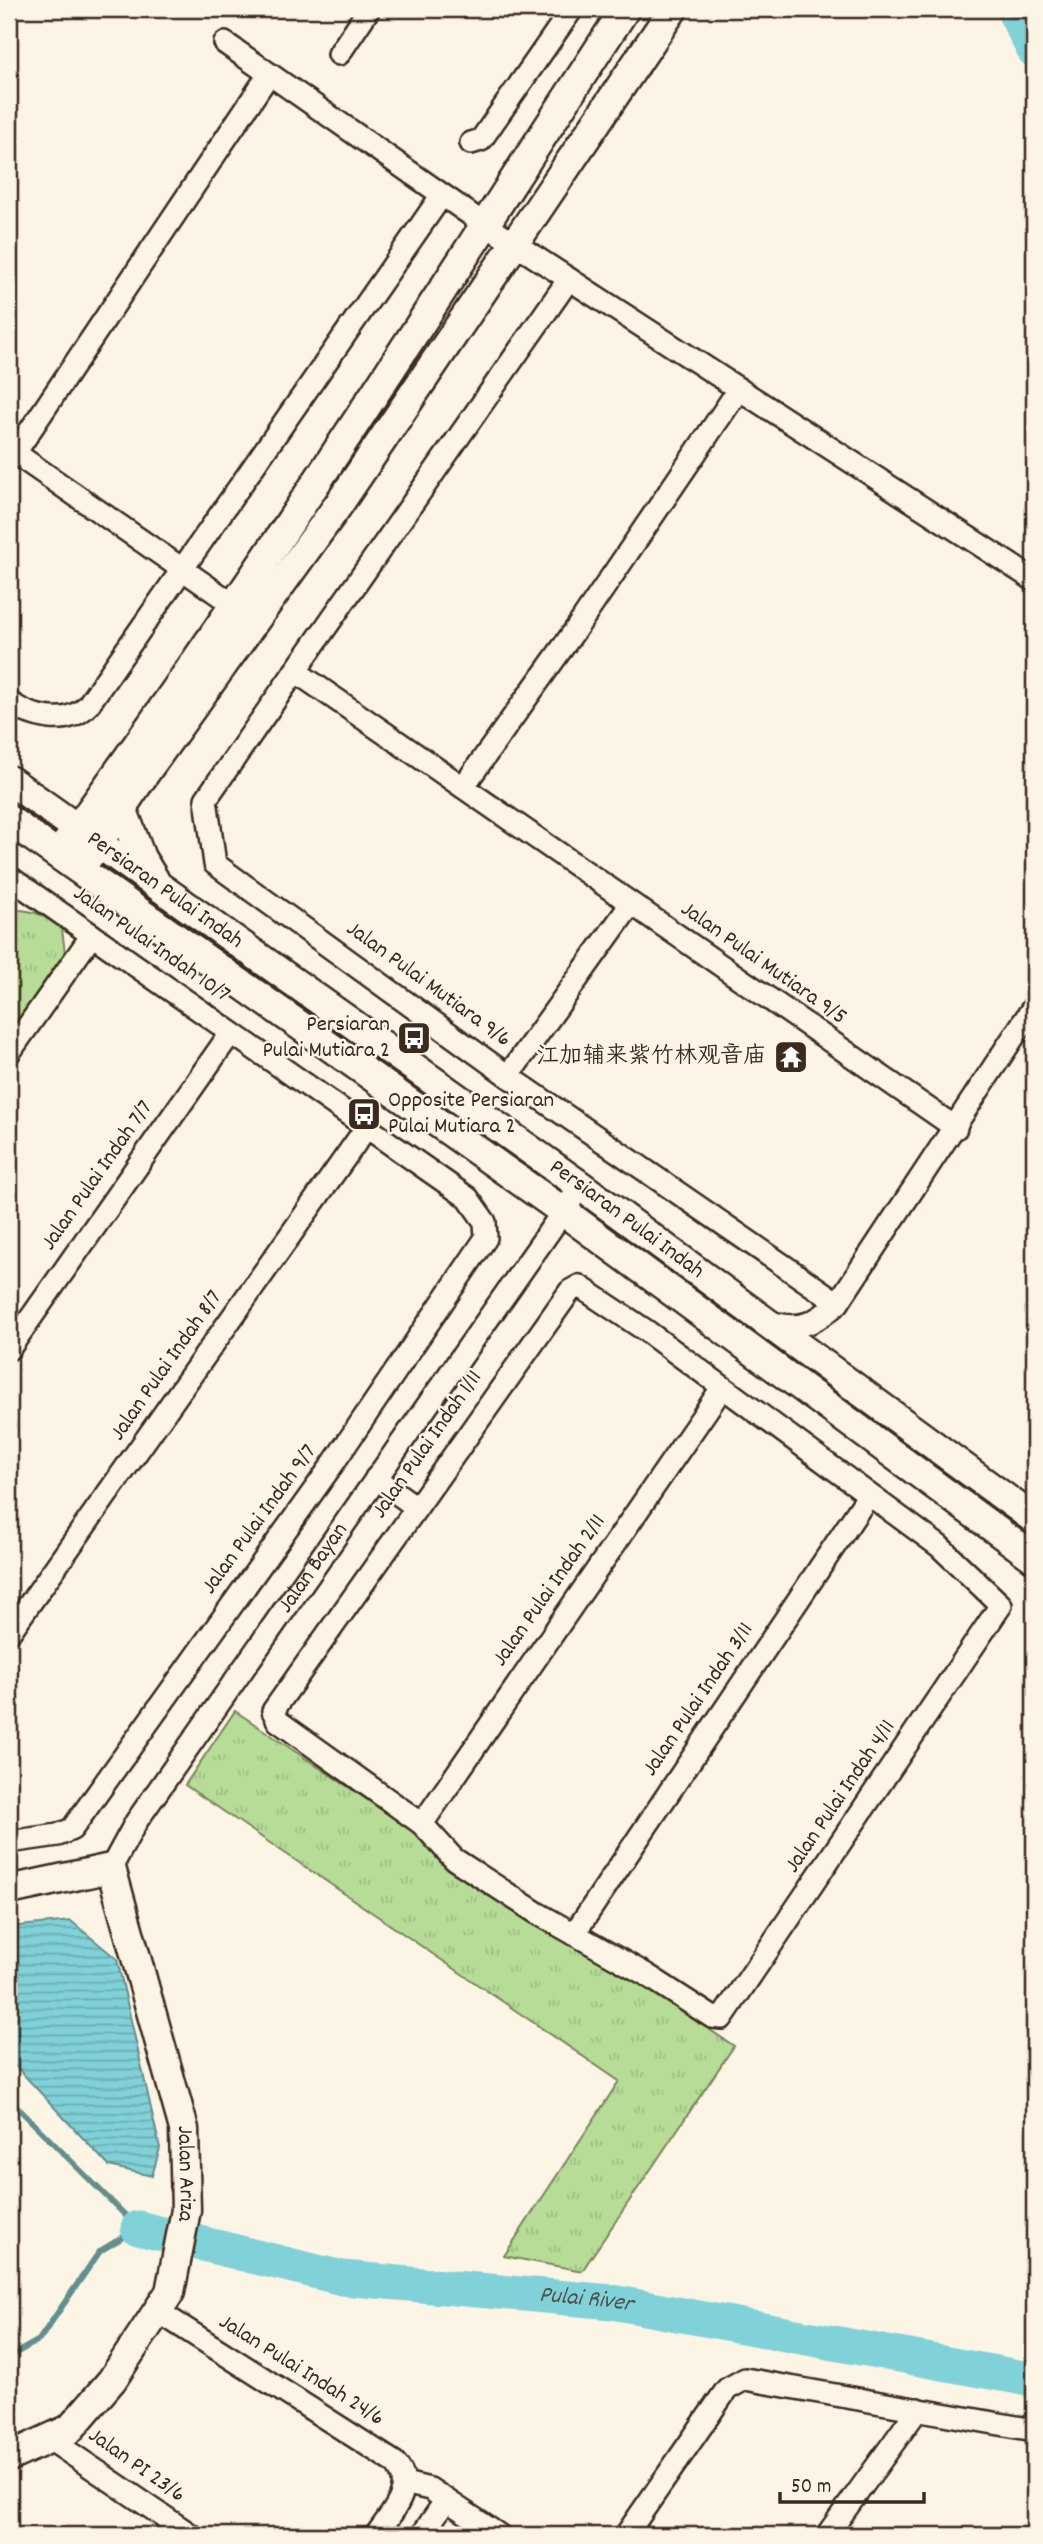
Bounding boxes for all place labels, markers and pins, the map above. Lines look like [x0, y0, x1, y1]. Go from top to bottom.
place label: Persiaran Pulai Mutiara 2 [262, 1009, 390, 1068]
bus stop icon: Persiaran Pulai Mutiara 2 [395, 1019, 433, 1057]
temple icon: 江加辅来紫竹林观音庙 [772, 1038, 810, 1076]
place label: 江加辅来紫竹林观音庙 [536, 1041, 766, 1074]
place label: Opposite Persiaran Pulai Mutiara 2 [388, 1085, 554, 1144]
bus stop icon: Opposite Persiaran Pulai Mutiara 2 [345, 1095, 383, 1133]

